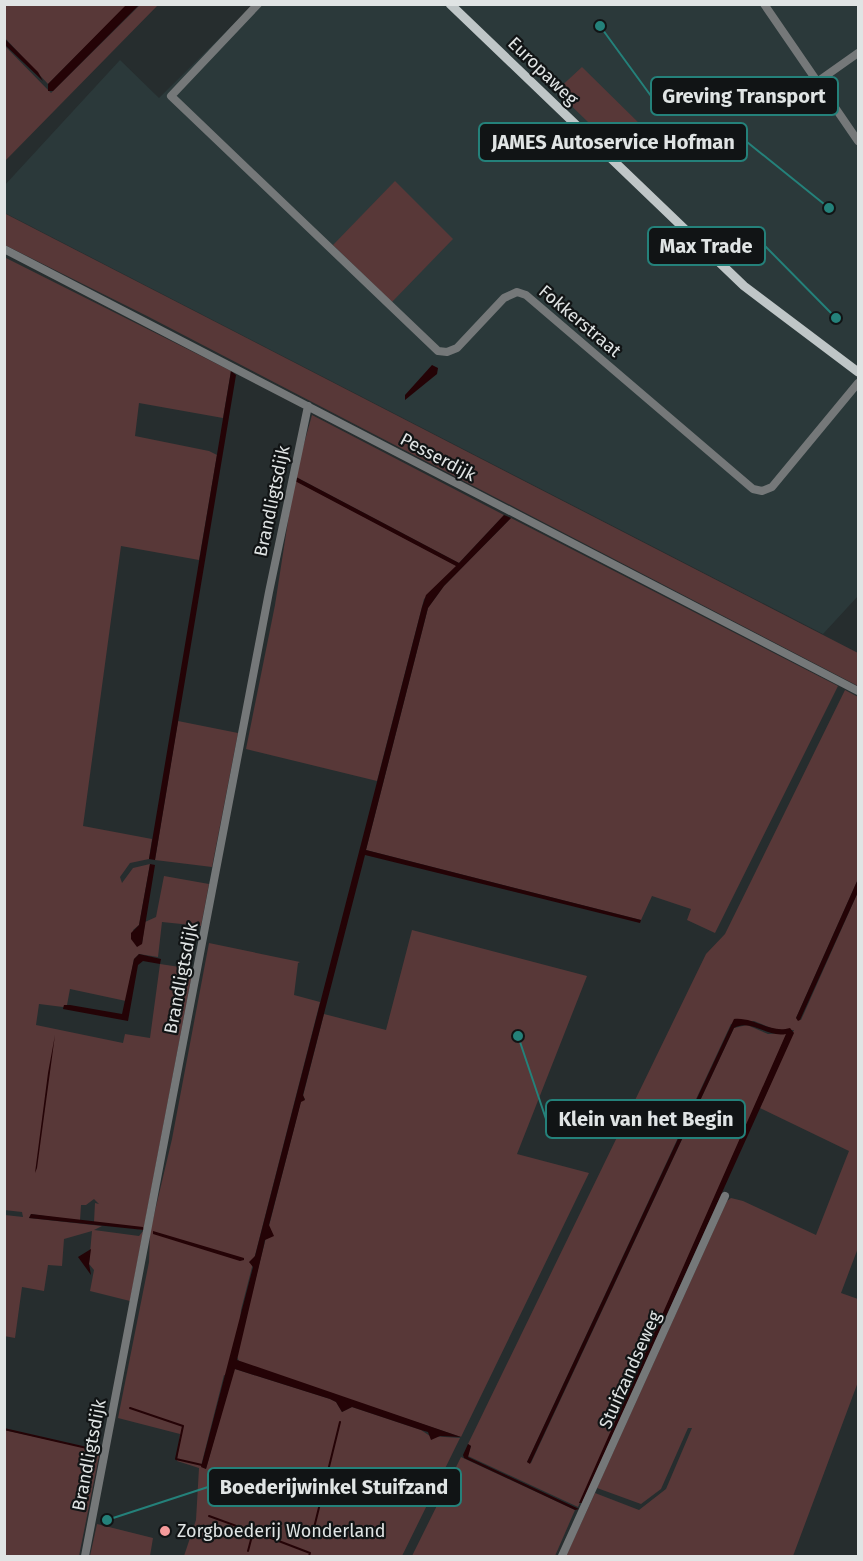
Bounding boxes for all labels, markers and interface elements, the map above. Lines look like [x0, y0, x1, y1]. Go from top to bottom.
street label: Europaweg [503, 32, 583, 110]
callout: Greving Transport [651, 77, 838, 115]
text: Greving Transport [662, 84, 826, 108]
callout: JAMES Autoservice Hofman [479, 123, 747, 161]
text: JAMES Autoservice Hofman [490, 130, 735, 154]
callout: Max Trade [648, 227, 765, 265]
text: Max Trade [659, 234, 753, 258]
street label: Fokkerstraat [534, 280, 626, 362]
street label: Pesserdijk [396, 428, 480, 486]
street label: Brandligtsdijk [249, 443, 295, 559]
street label: Brandligtsdijk [159, 920, 203, 1036]
callout: Klein van het Begin [546, 1100, 745, 1138]
text: Klein van het Begin [558, 1107, 734, 1131]
street label: Stuifzandseweg [594, 1307, 666, 1432]
street label: Brandligtsdijk [67, 1397, 111, 1513]
callout: Boederijwinkel Stuifzand [208, 1468, 461, 1506]
text: Boederijwinkel Stuifzand [220, 1475, 448, 1499]
place label: Zorgboederij Wonderland [177, 1520, 386, 1542]
marker: Zorgboederij Wonderland [158, 1524, 172, 1538]

